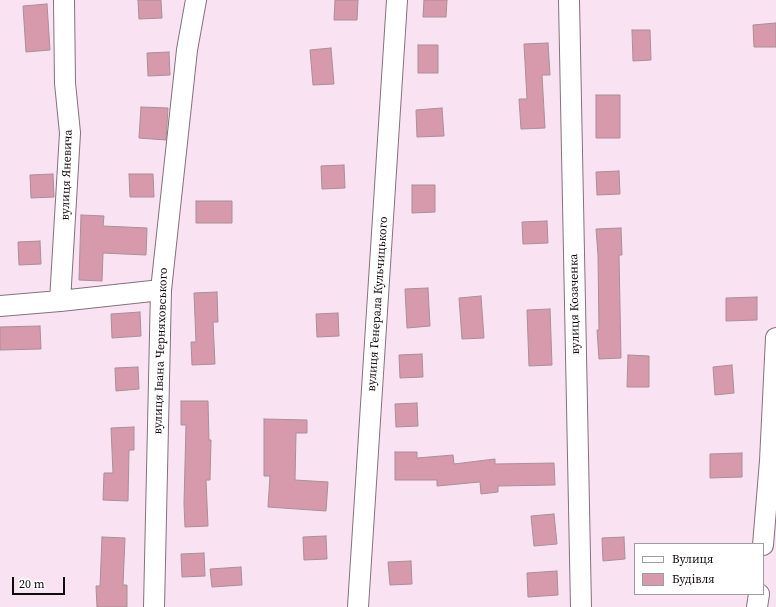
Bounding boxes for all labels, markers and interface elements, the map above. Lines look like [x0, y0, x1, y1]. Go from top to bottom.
street label: вулиця Яневича [58, 129, 76, 221]
street label: вулиця Генерала Кульчицького [365, 216, 391, 392]
street label: вулиця Козаченка [567, 253, 583, 355]
street label: вулиця Івана Черняховського [151, 267, 171, 435]
legend [634, 543, 764, 595]
text: Вулиця [672, 551, 713, 567]
scale bar [14, 569, 67, 595]
text: Будівля [672, 571, 715, 587]
text: 20 m [19, 576, 45, 592]

